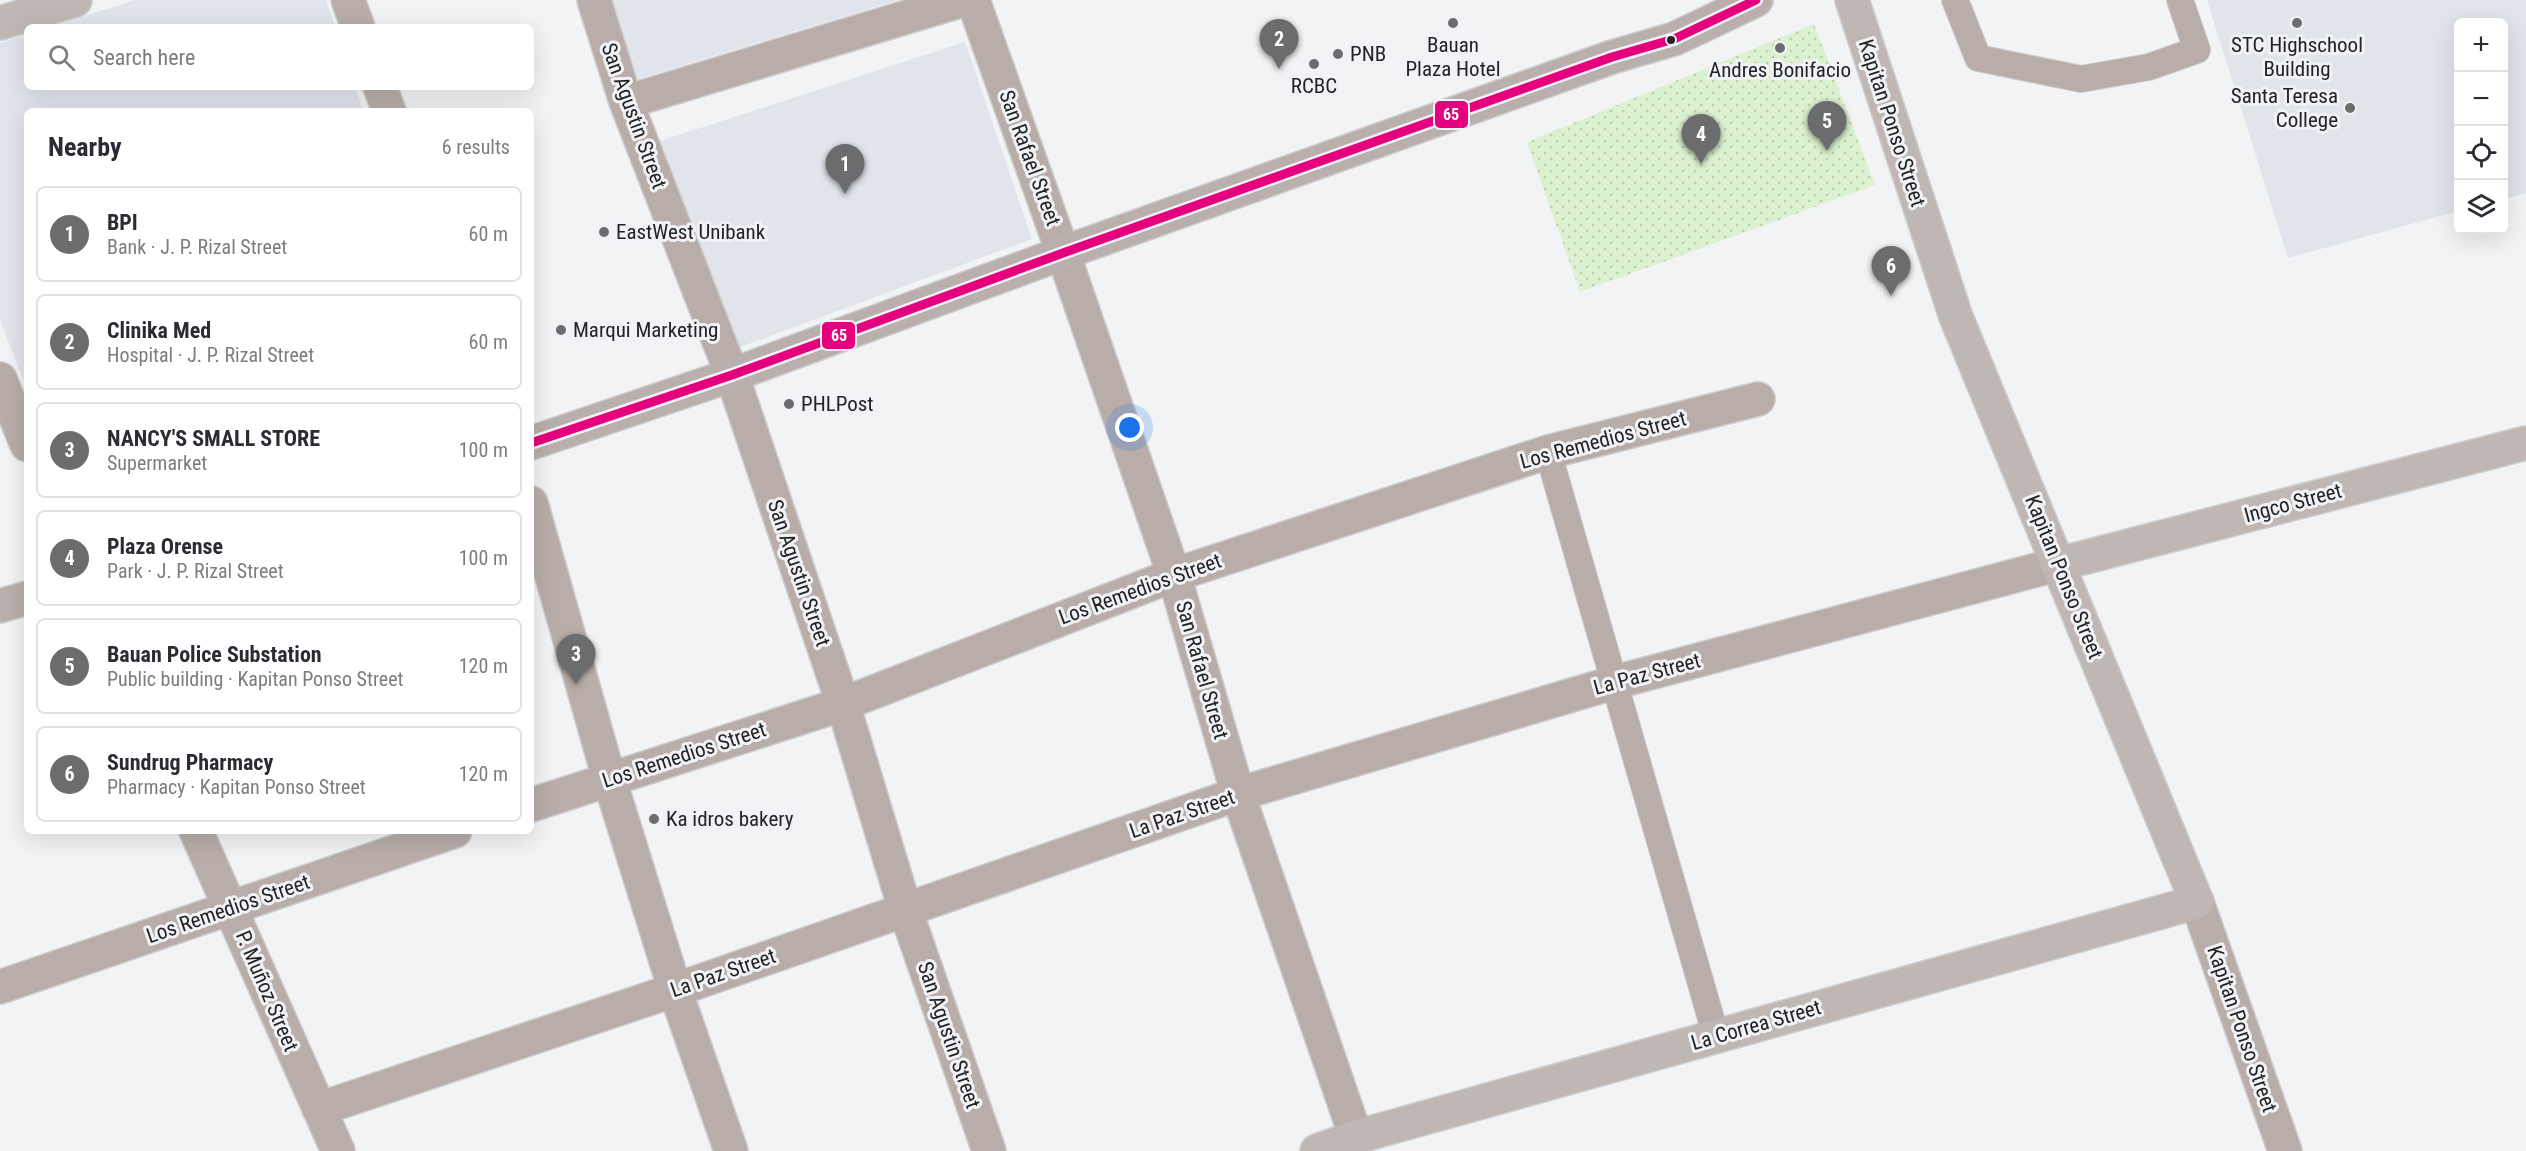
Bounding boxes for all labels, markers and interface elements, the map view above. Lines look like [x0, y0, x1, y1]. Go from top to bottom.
marker: Bauan Plaza Hotel [1446, 16, 1460, 30]
marker: STC Highschool Building [2290, 16, 2304, 30]
map controls [2454, 18, 2508, 234]
button: + [2454, 18, 2508, 72]
pin: 2 [1260, 20, 1298, 69]
search box [24, 24, 534, 90]
place label: Bauan Plaza Hotel [1405, 33, 1501, 81]
place label: STC Highschool Building [2231, 33, 2363, 81]
unlabelled marker [1665, 34, 1677, 46]
street label: Kapitan Ponso Street [1854, 36, 1930, 210]
street label: San Agustin Street [596, 40, 672, 192]
icon: search [45, 41, 78, 74]
marker: Andres Bonifacio [1773, 41, 1787, 55]
place label: PNB [1350, 42, 1386, 66]
text: Search here [93, 45, 195, 70]
marker: PNB [1331, 47, 1345, 61]
marker: RCBC [1307, 57, 1321, 71]
place label: Andres Bonifacio [1709, 58, 1851, 82]
button: − [2454, 72, 2508, 126]
place label: RCBC [1291, 74, 1337, 98]
place label: Santa Teresa College [2231, 84, 2338, 132]
street label: San Rafael Street [994, 87, 1066, 229]
line badge: 65 [1434, 100, 1469, 129]
marker: Santa Teresa College [2343, 101, 2357, 115]
pin: 5 [1808, 102, 1846, 151]
text: 65 [1443, 105, 1459, 124]
pin: 4 [1682, 114, 1720, 164]
button: locate [2454, 126, 2508, 180]
text: Nearby [48, 132, 122, 162]
text: 6 results [442, 135, 510, 159]
pin: 1 [826, 144, 864, 194]
button: layers [2454, 180, 2508, 234]
text: BPI [107, 210, 138, 235]
place label: EastWest Unibank [616, 220, 766, 244]
text: 1 [64, 222, 75, 246]
text: 60 m [469, 222, 508, 246]
marker: EastWest Unibank [597, 225, 611, 239]
text: Bank · J. P. Rizal Street [107, 235, 287, 259]
pin: 6 [1872, 246, 1910, 296]
text: Clinika Med [107, 318, 211, 343]
place label: Marqui Marketing [573, 318, 718, 342]
line badge: 65 [821, 321, 856, 350]
marker: Marqui Marketing [554, 323, 568, 337]
text: 65 [831, 326, 847, 345]
text: 2 [64, 330, 75, 354]
text: 60 m [469, 330, 508, 354]
text: Hospital · J. P. Rizal Street [107, 343, 314, 367]
place label: PHLPost [801, 392, 874, 416]
marker: PHLPost [782, 397, 796, 411]
street label: Los Remedios Street [1517, 406, 1689, 474]
your location [1115, 413, 1144, 442]
text: NANCY'S SMALL STORE [107, 426, 320, 451]
text: 3 [64, 438, 75, 462]
text: 100 m [459, 438, 508, 462]
text: Supermarket [107, 451, 207, 475]
street label: Ingco Street [2242, 478, 2344, 528]
street label: Kapitan Ponso Street [2020, 492, 2108, 662]
street label: San Agustin Street [763, 497, 835, 649]
text: Plaza Orense [107, 534, 223, 559]
text: 4 [64, 546, 75, 570]
text: 100 m [459, 546, 508, 570]
street label: Los Remedios Street [1056, 548, 1224, 630]
text: Park · J. P. Rizal Street [107, 559, 284, 583]
street label: San Rafael Street [1171, 598, 1233, 742]
pin: 3 [556, 634, 596, 684]
text: Bauan Police Substation [107, 642, 322, 667]
street label: La Paz Street [1591, 648, 1703, 700]
text: 5 [64, 654, 75, 678]
text: 120 m [459, 654, 508, 678]
text: Public building · Kapitan Ponso Street [107, 667, 403, 691]
street label: Los Remedios Street [599, 717, 769, 793]
text: Sundrug Pharmacy [107, 750, 273, 775]
text: 6 [64, 762, 75, 786]
text: 120 m [459, 762, 508, 786]
text: Pharmacy · Kapitan Ponso Street [107, 775, 366, 799]
street label: La Paz Street [1126, 785, 1238, 843]
place label: Ka idros bakery [666, 807, 794, 831]
marker: Ka idros bakery [647, 812, 661, 826]
street label: Los Remedios Street [143, 870, 313, 948]
street label: P. Muñoz Street [231, 927, 303, 1055]
street label: Kapitan Ponso Street [2202, 943, 2282, 1115]
street label: La Paz Street [667, 944, 779, 1002]
street label: San Agustin Street [913, 959, 985, 1111]
street label: La Correa Street [1688, 995, 1824, 1055]

